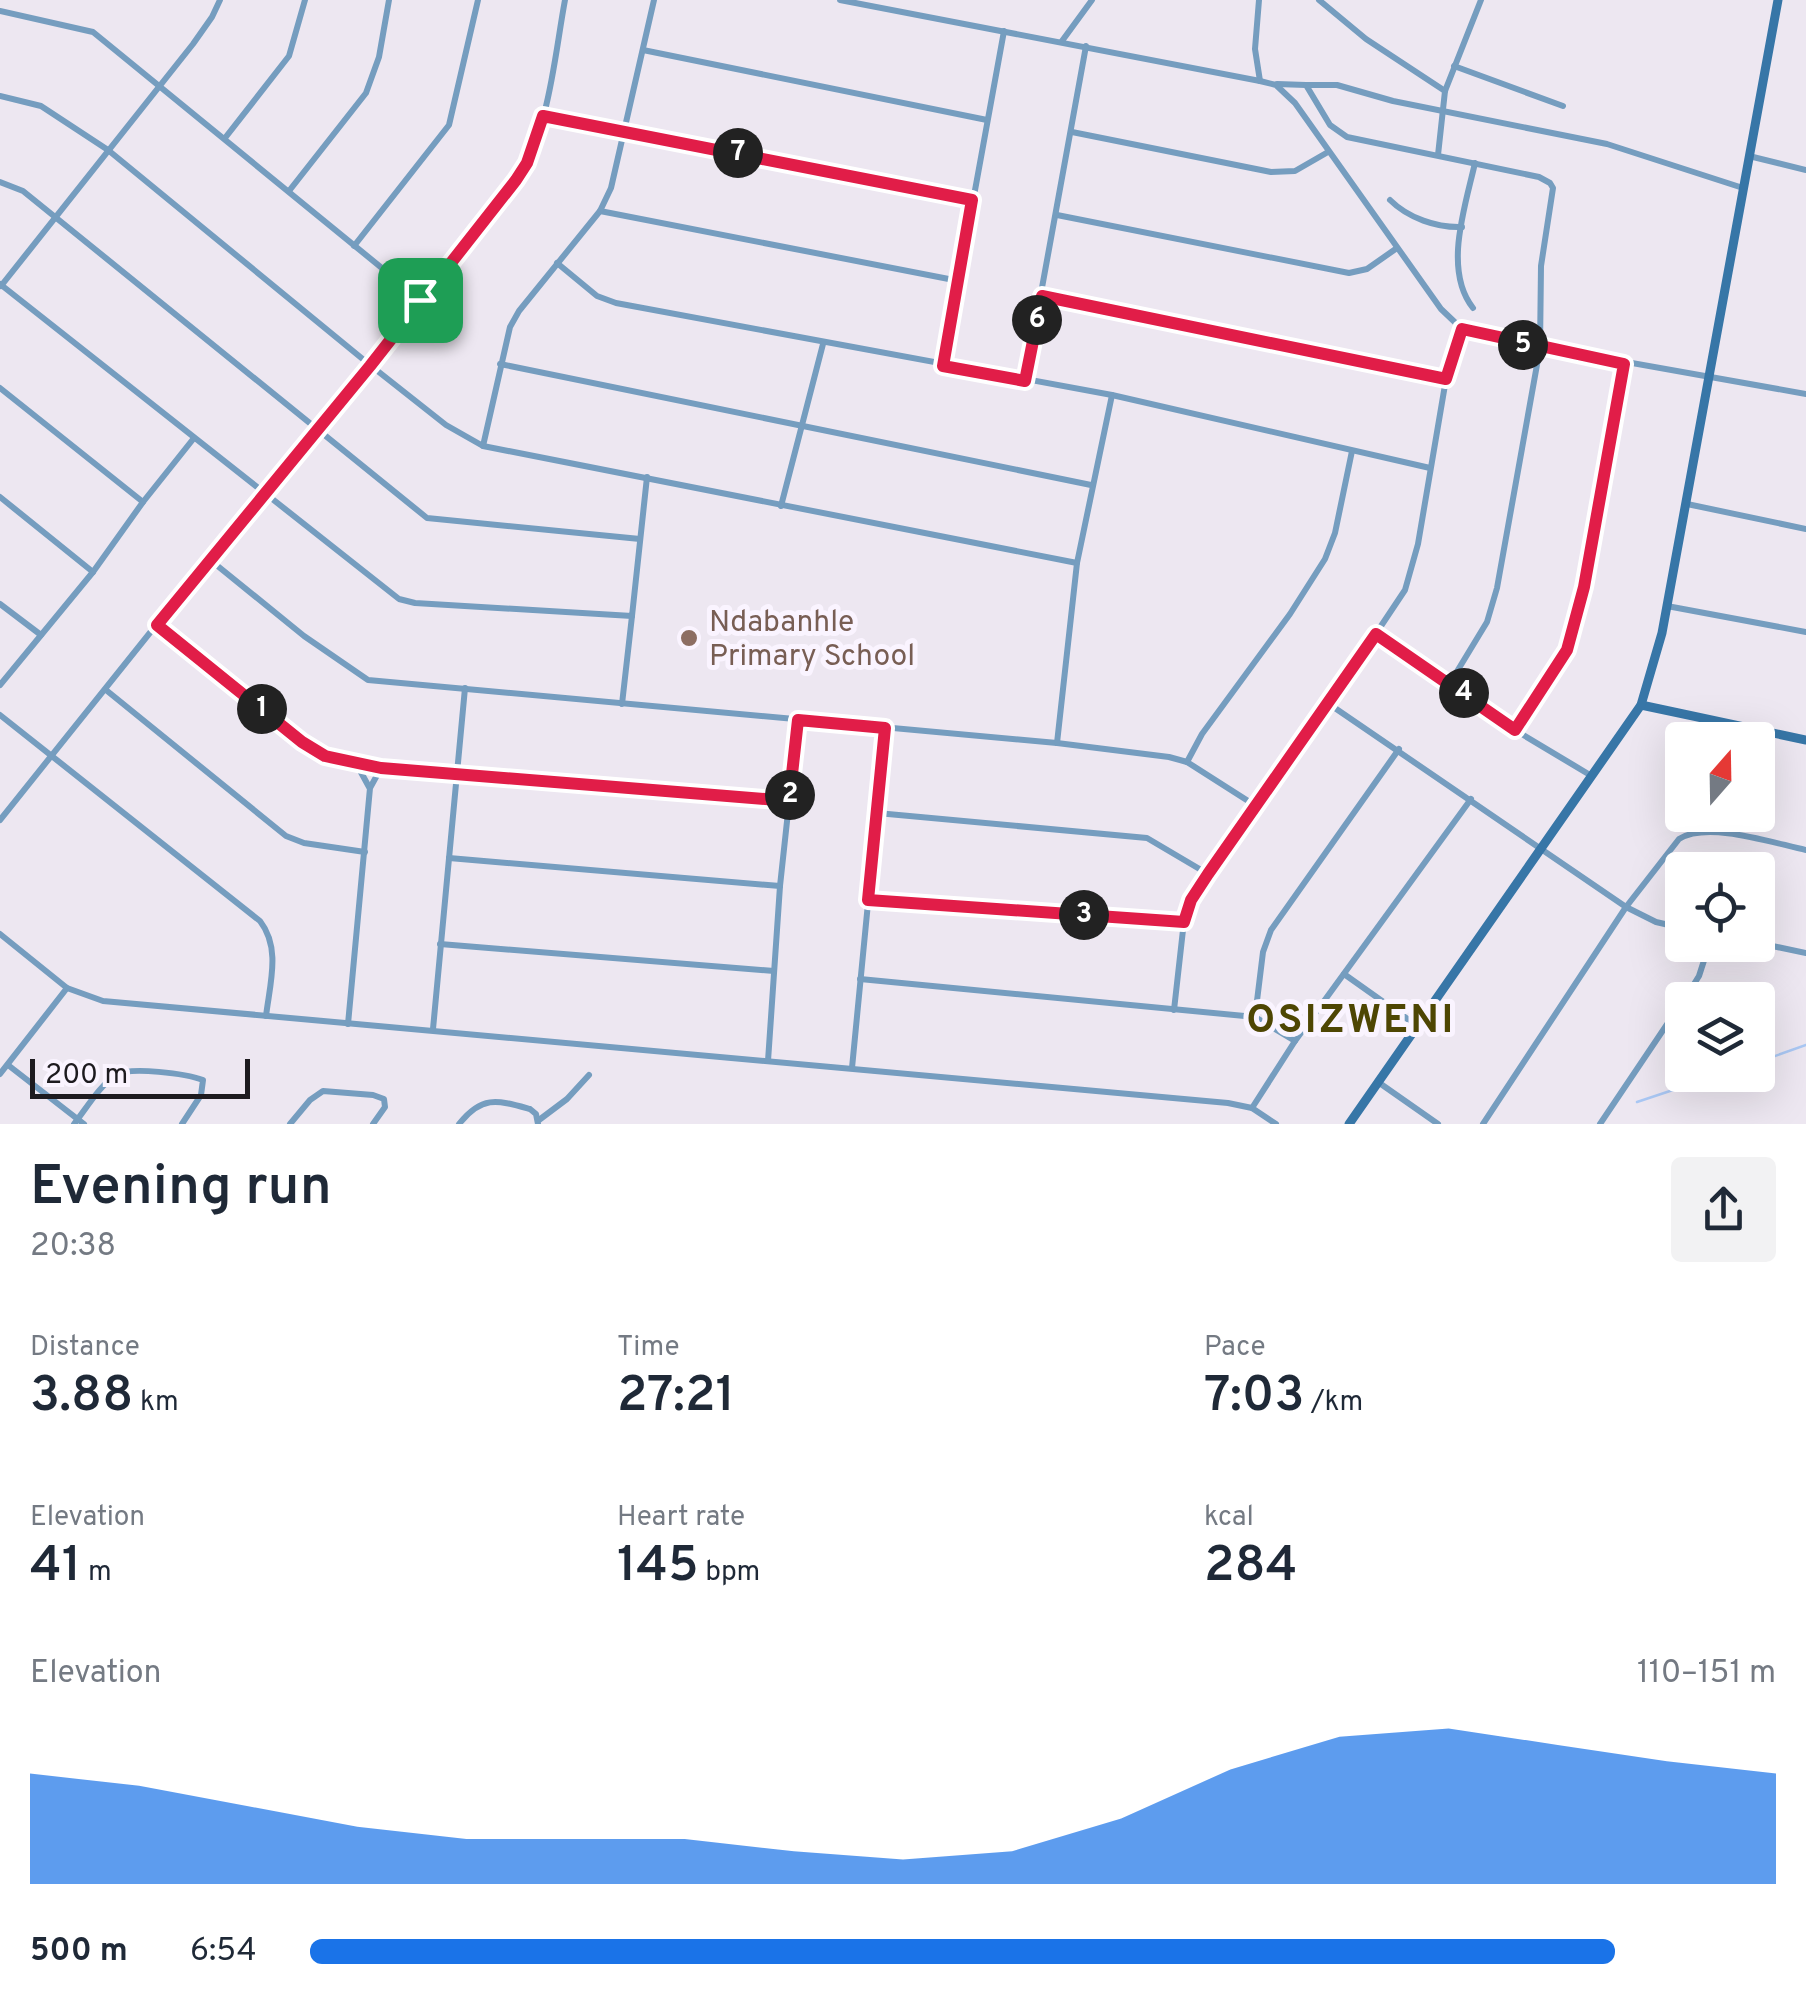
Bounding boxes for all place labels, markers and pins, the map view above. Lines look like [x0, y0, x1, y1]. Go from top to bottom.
pin: 7 [713, 128, 763, 178]
pin [378, 258, 463, 343]
pin: 6 [1012, 295, 1062, 345]
pin: 5 [1498, 320, 1548, 370]
place label: Ndabanhle Primary School [709, 605, 915, 676]
marker: Ndabanhle Primary School [678, 627, 700, 649]
pin: 4 [1439, 668, 1489, 718]
pin: 1 [237, 684, 287, 734]
pin: 2 [765, 770, 815, 820]
pin: 3 [1059, 890, 1109, 940]

